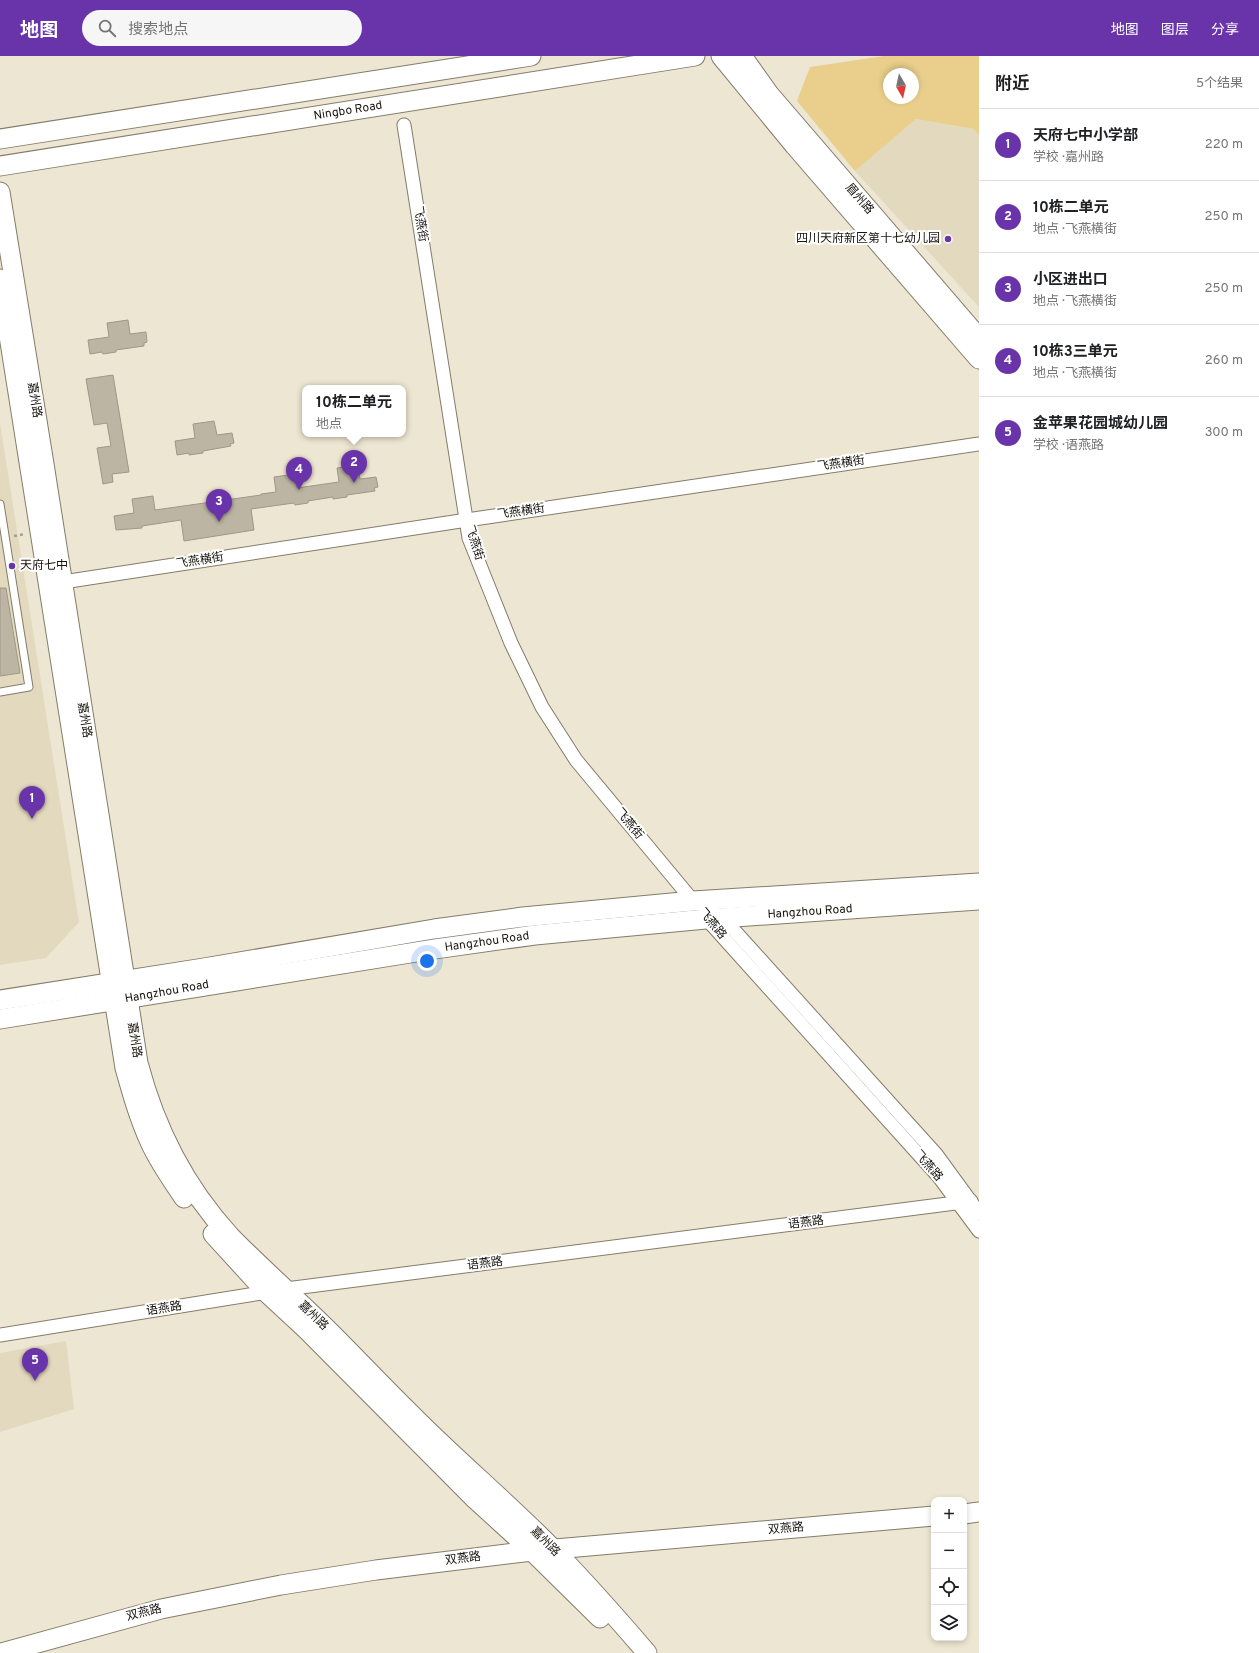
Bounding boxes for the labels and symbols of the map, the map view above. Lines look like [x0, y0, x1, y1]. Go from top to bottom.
north arrow [883, 68, 919, 104]
street label: Ningbo Road [312, 98, 384, 124]
street label: 眉州路 [841, 180, 877, 218]
street label: 飞燕街 [409, 205, 431, 243]
place label: 四川天府新区第十七幼儿园 [796, 231, 940, 247]
marker: 四川天府新区第十七幼儿园 [943, 234, 953, 244]
street label: 嘉州路 [23, 381, 45, 419]
pin: 2 [341, 450, 367, 483]
street label: 飞燕横街 [816, 453, 866, 475]
pin: 4 [286, 457, 312, 490]
pin: 3 [206, 489, 232, 522]
street label: 飞燕横街 [496, 501, 546, 523]
street label: 飞燕街 [461, 523, 487, 563]
street label: 飞燕横街 [175, 549, 225, 573]
place label: 天府七中 [20, 558, 68, 574]
marker: 天府七中 [7, 561, 17, 571]
street label: 嘉州路 [73, 701, 95, 739]
pin: 1 [19, 786, 45, 819]
street label: 飞燕街 [611, 805, 647, 843]
street label: Hangzhou Road [767, 901, 853, 923]
street label: 飞燕路 [694, 905, 730, 943]
street label: Hangzhou Road [444, 928, 530, 956]
your location [417, 951, 437, 971]
street label: Hangzhou Road [124, 977, 210, 1007]
street label: 嘉州路 [123, 1021, 145, 1059]
street label: 飞燕路 [910, 1147, 946, 1185]
street label: 语燕路 [787, 1213, 825, 1233]
street label: 语燕路 [466, 1254, 504, 1274]
street label: 语燕路 [145, 1298, 183, 1320]
street label: 嘉州路 [294, 1298, 332, 1334]
pin: 5 [22, 1348, 48, 1381]
street label: 双燕路 [767, 1519, 805, 1539]
street label: 嘉州路 [527, 1524, 563, 1560]
street label: 双燕路 [444, 1549, 482, 1569]
street label: 双燕路 [125, 1601, 163, 1625]

